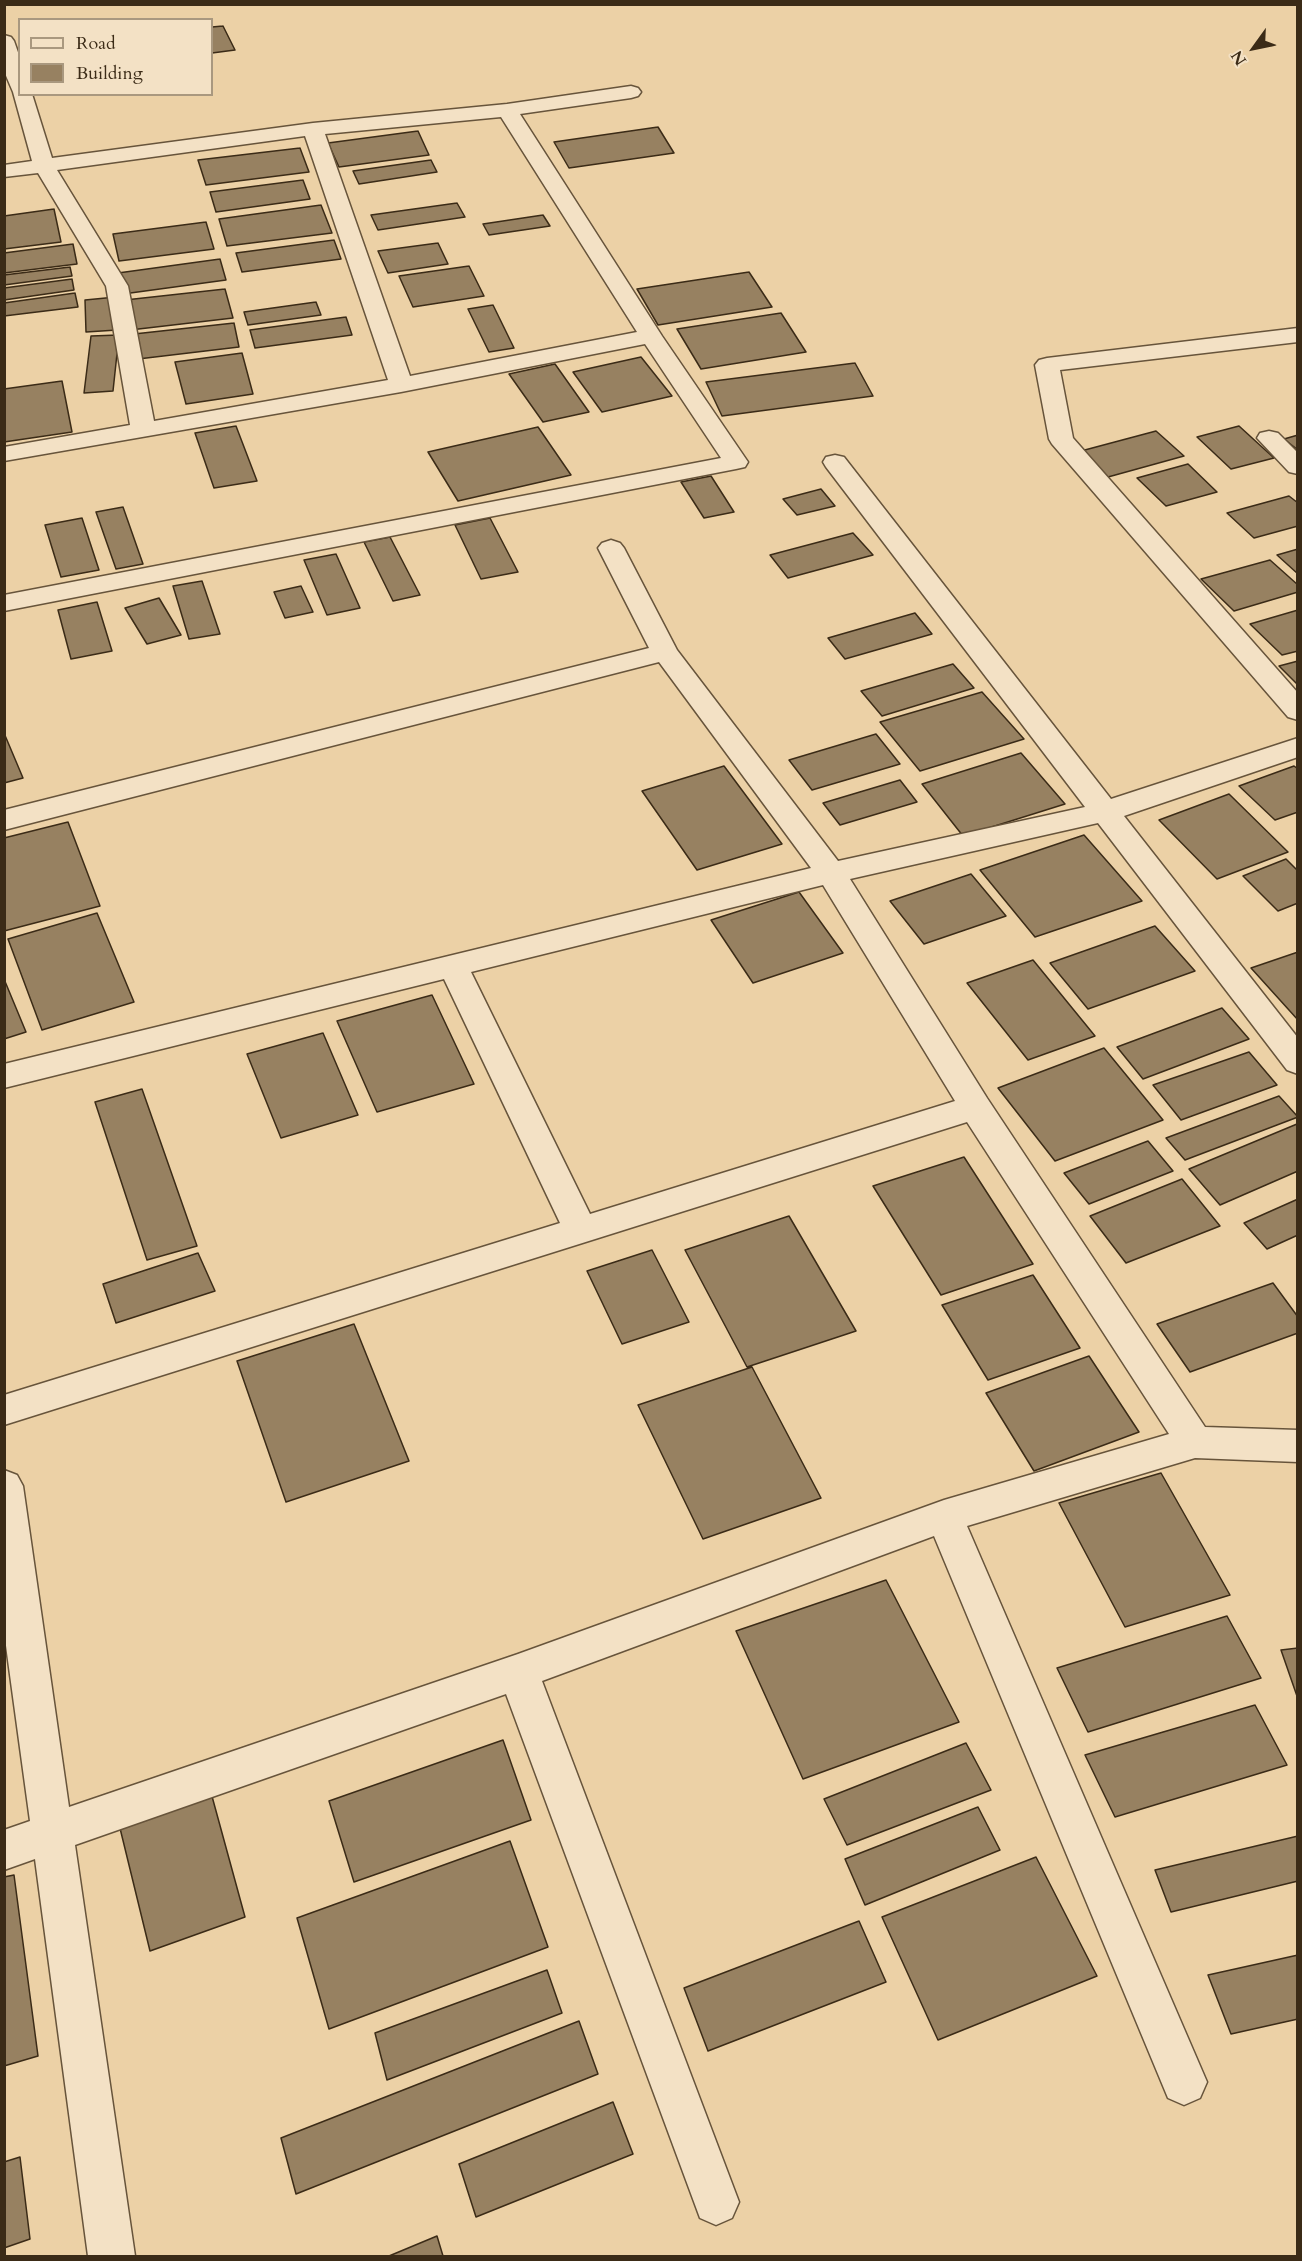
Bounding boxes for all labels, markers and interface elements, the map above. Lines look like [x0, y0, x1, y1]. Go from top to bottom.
legend [18, 18, 213, 96]
north arrow [1224, 18, 1284, 78]
text: Road [76, 31, 116, 56]
text: N [1226, 46, 1252, 70]
text: Building [76, 61, 143, 86]

